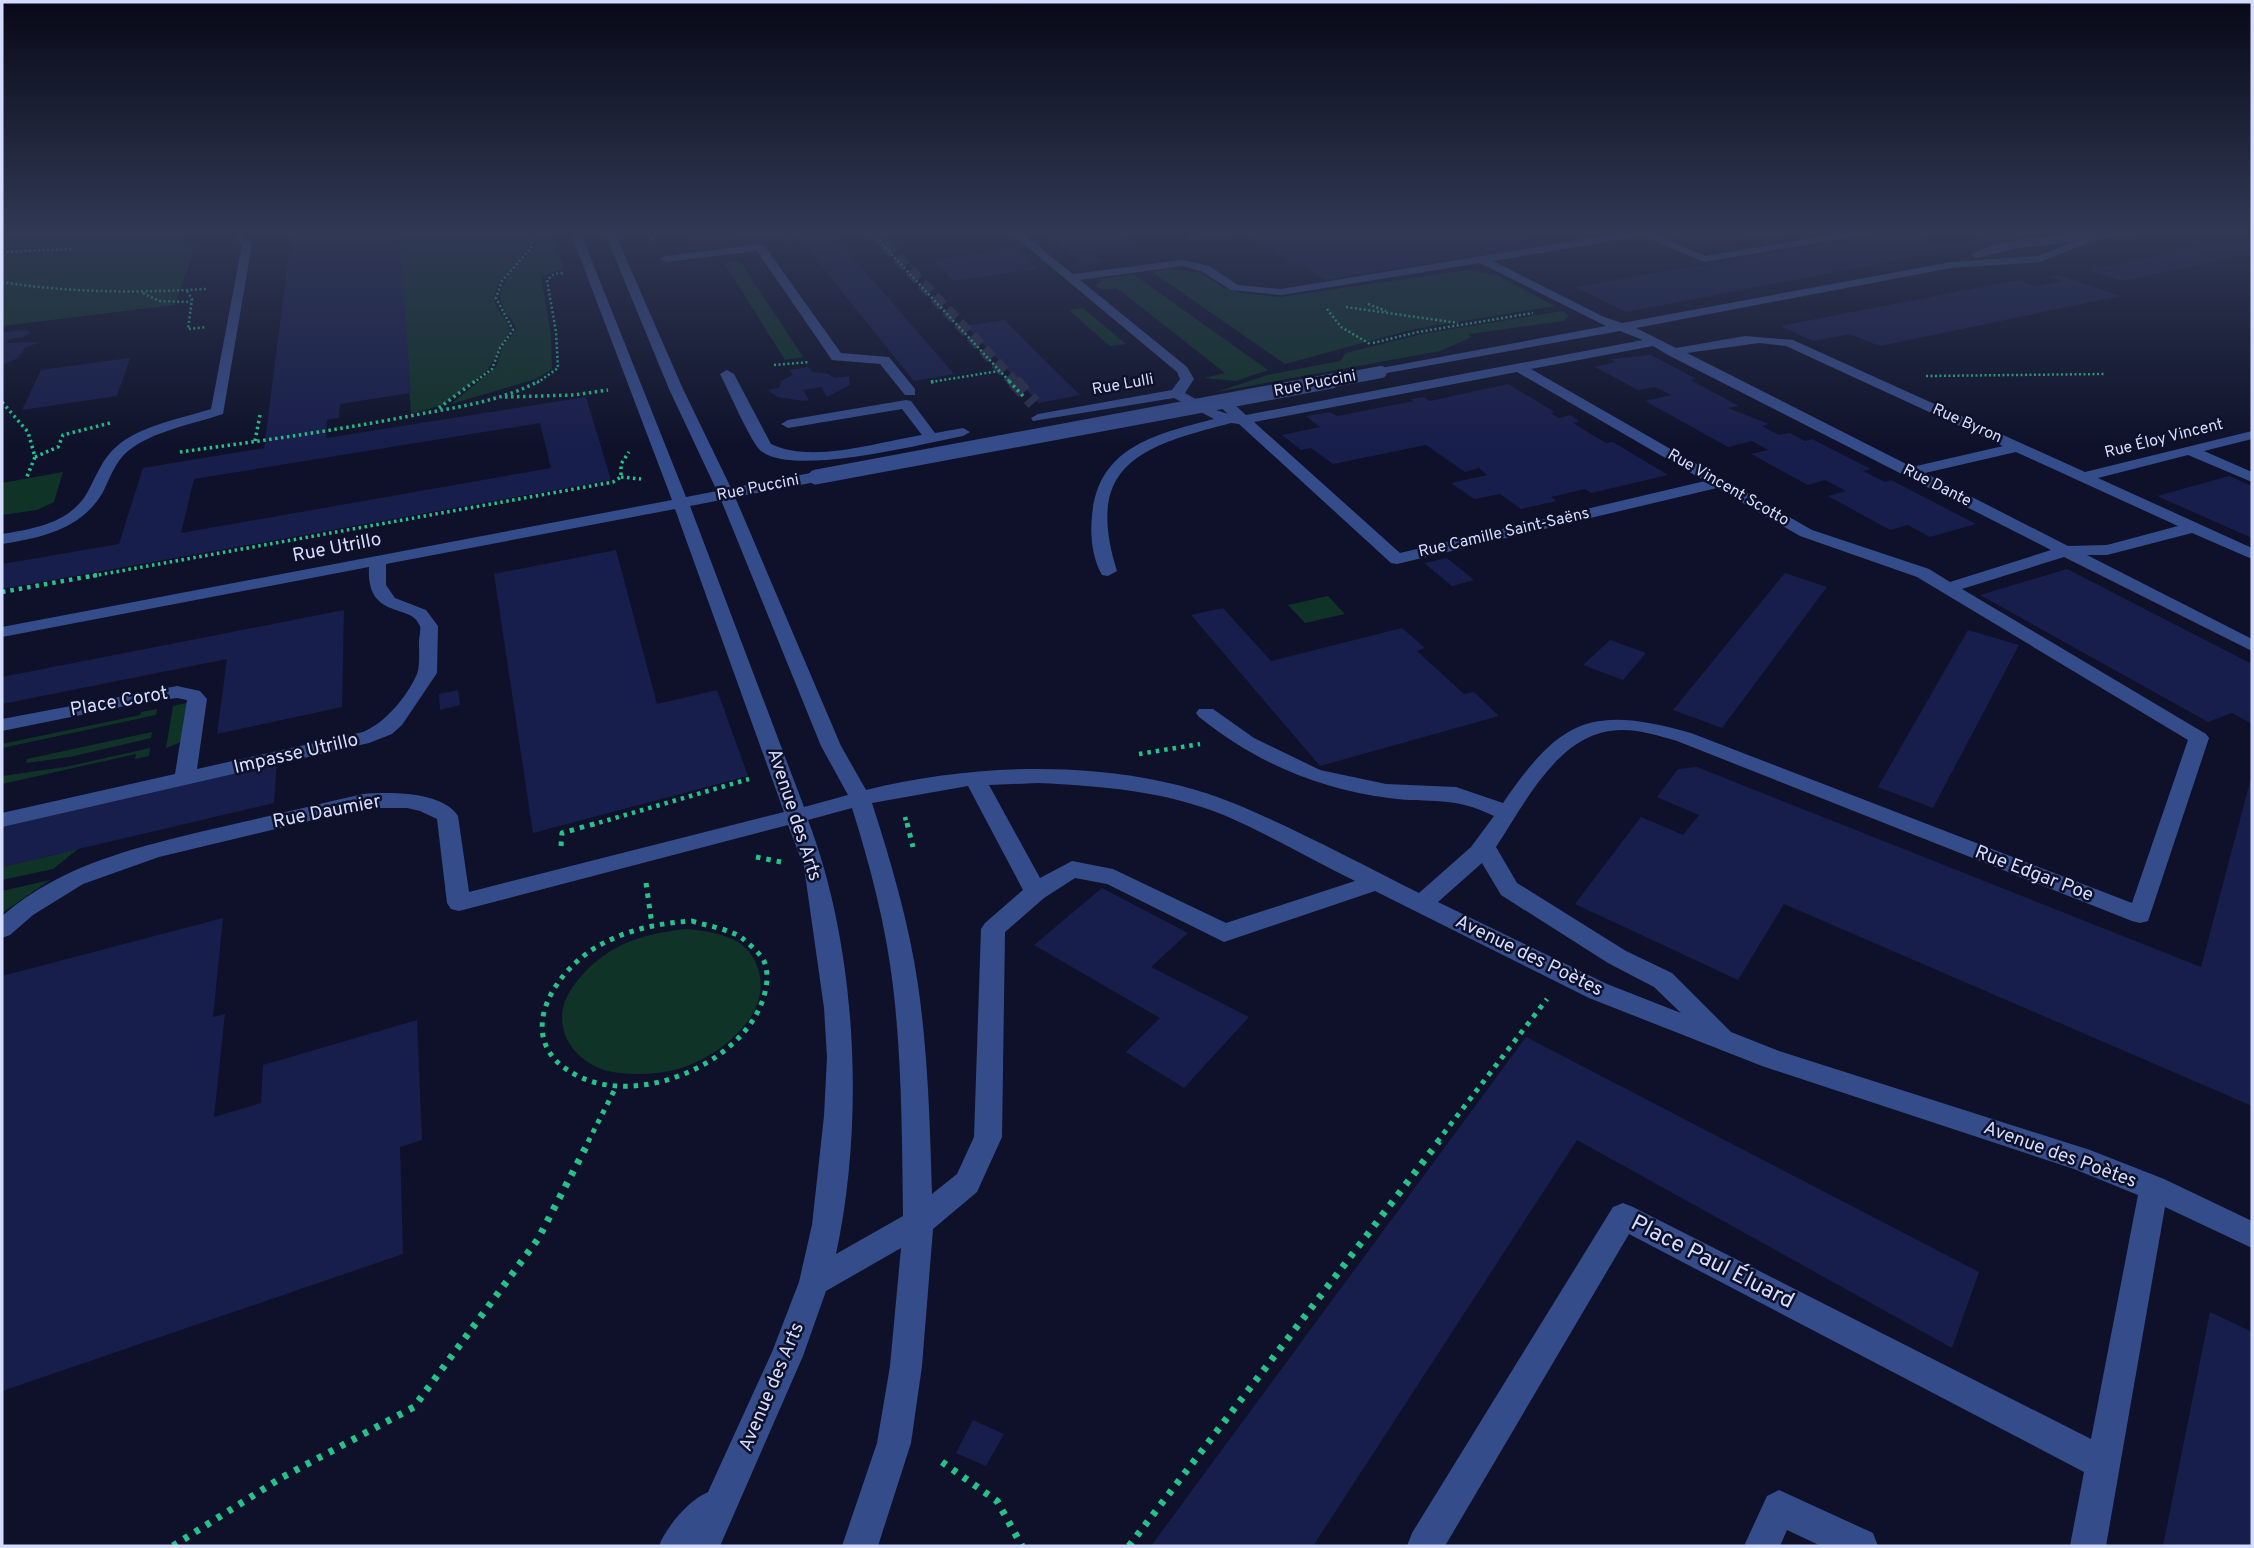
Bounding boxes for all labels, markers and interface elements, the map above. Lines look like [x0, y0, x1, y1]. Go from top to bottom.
street label: Rue Puccini [1272, 366, 1358, 402]
street label: Rue Lulli [1091, 370, 1155, 400]
street label: Rue Byron [1929, 400, 2005, 448]
street label: Rue Éloy Vincent [2102, 413, 2225, 463]
street label: Rue Vincent Scotto [1664, 445, 1792, 531]
street label: Rue Dante [1899, 460, 1975, 512]
street label: Rue Puccini [715, 470, 801, 506]
street label: Rue Camille Saint-Saëns [1417, 504, 1591, 562]
street label: Rue Utrillo [291, 528, 383, 568]
street label: Place Corot [68, 682, 170, 722]
street label: Impasse Utrillo [231, 728, 361, 780]
street label: Avenue des Arts [761, 746, 827, 884]
street label: Rue Daumier [271, 790, 384, 834]
street label: Rue Edgar Poe [1971, 840, 2097, 908]
street label: Avenue des Poètes [1451, 910, 1607, 1002]
street label: Avenue des Poètes [1980, 1116, 2140, 1194]
street label: Place Paul Éluard [1625, 1208, 1799, 1317]
street label: Avenue des Arts [734, 1319, 810, 1455]

